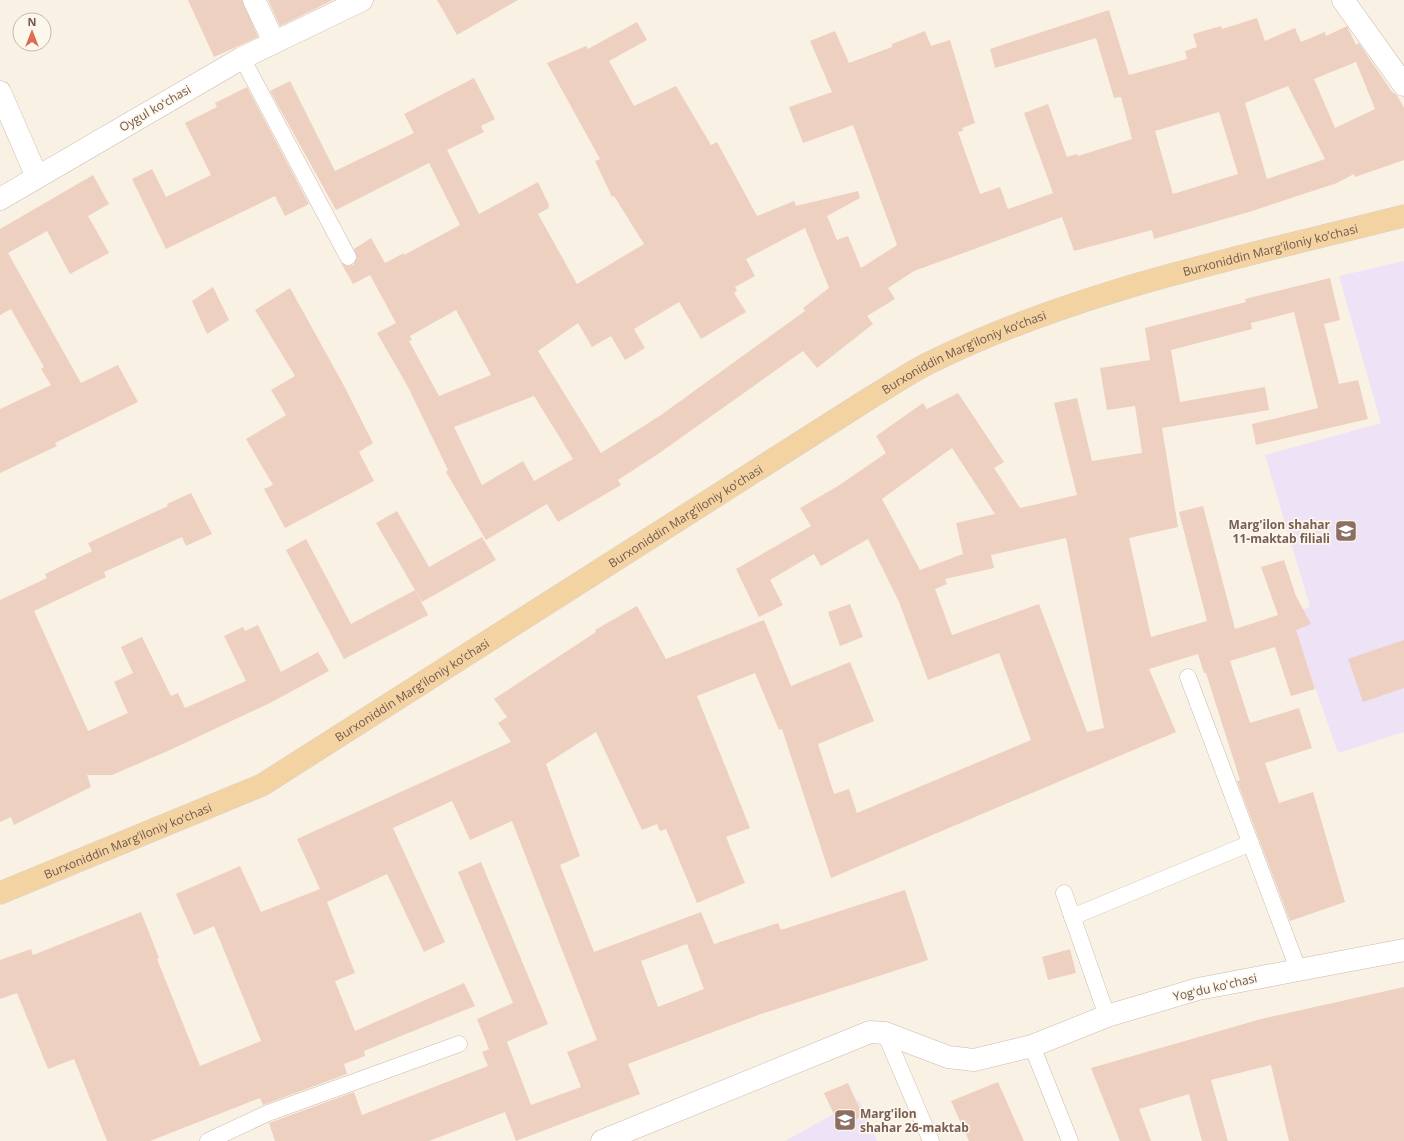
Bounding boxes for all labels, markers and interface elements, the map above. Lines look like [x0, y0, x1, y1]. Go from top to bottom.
north arrow [12, 12, 52, 52]
text: N [28, 14, 36, 29]
street label: Oygul koʻchasi [116, 81, 194, 135]
street label: Burxoniddin Marg’iloniy ko’chasi [1181, 219, 1359, 280]
street label: Burxoniddin Marg’iloniy ko’chasi [878, 306, 1048, 398]
street label: Burxoniddin Marg’iloniy ko’chasi [605, 460, 766, 571]
place label: Marg'ilon shahar 11-maktab filiali [1229, 516, 1331, 547]
school or university icon: Marg'ilon shahar 11-maktab filiali [1333, 518, 1359, 544]
street label: Burxoniddin Marg’iloniy ko’chasi [331, 634, 492, 745]
street label: Burxoniddin Marg’iloniy ko’chasi [41, 798, 214, 883]
street label: Yogʻdu koʻchasi [1171, 969, 1259, 1005]
place label: Marg'ilon shahar 26-maktab [860, 1105, 969, 1136]
school or university icon: Marg'ilon shahar 26-maktab [832, 1107, 858, 1133]

